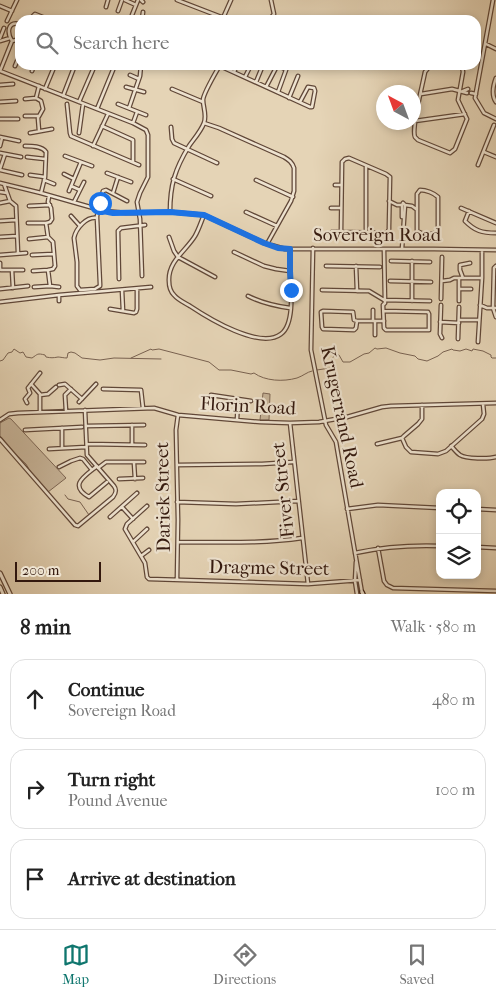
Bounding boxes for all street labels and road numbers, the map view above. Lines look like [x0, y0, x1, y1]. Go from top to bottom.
street label: Sovereign Road [313, 224, 442, 246]
street label: Krugerrand Road [316, 344, 368, 491]
street label: Florin Road [199, 393, 297, 420]
street label: Fiver Street [267, 441, 299, 539]
street label: Dariek Street [151, 442, 175, 552]
street label: Dragme Street [208, 556, 330, 580]

